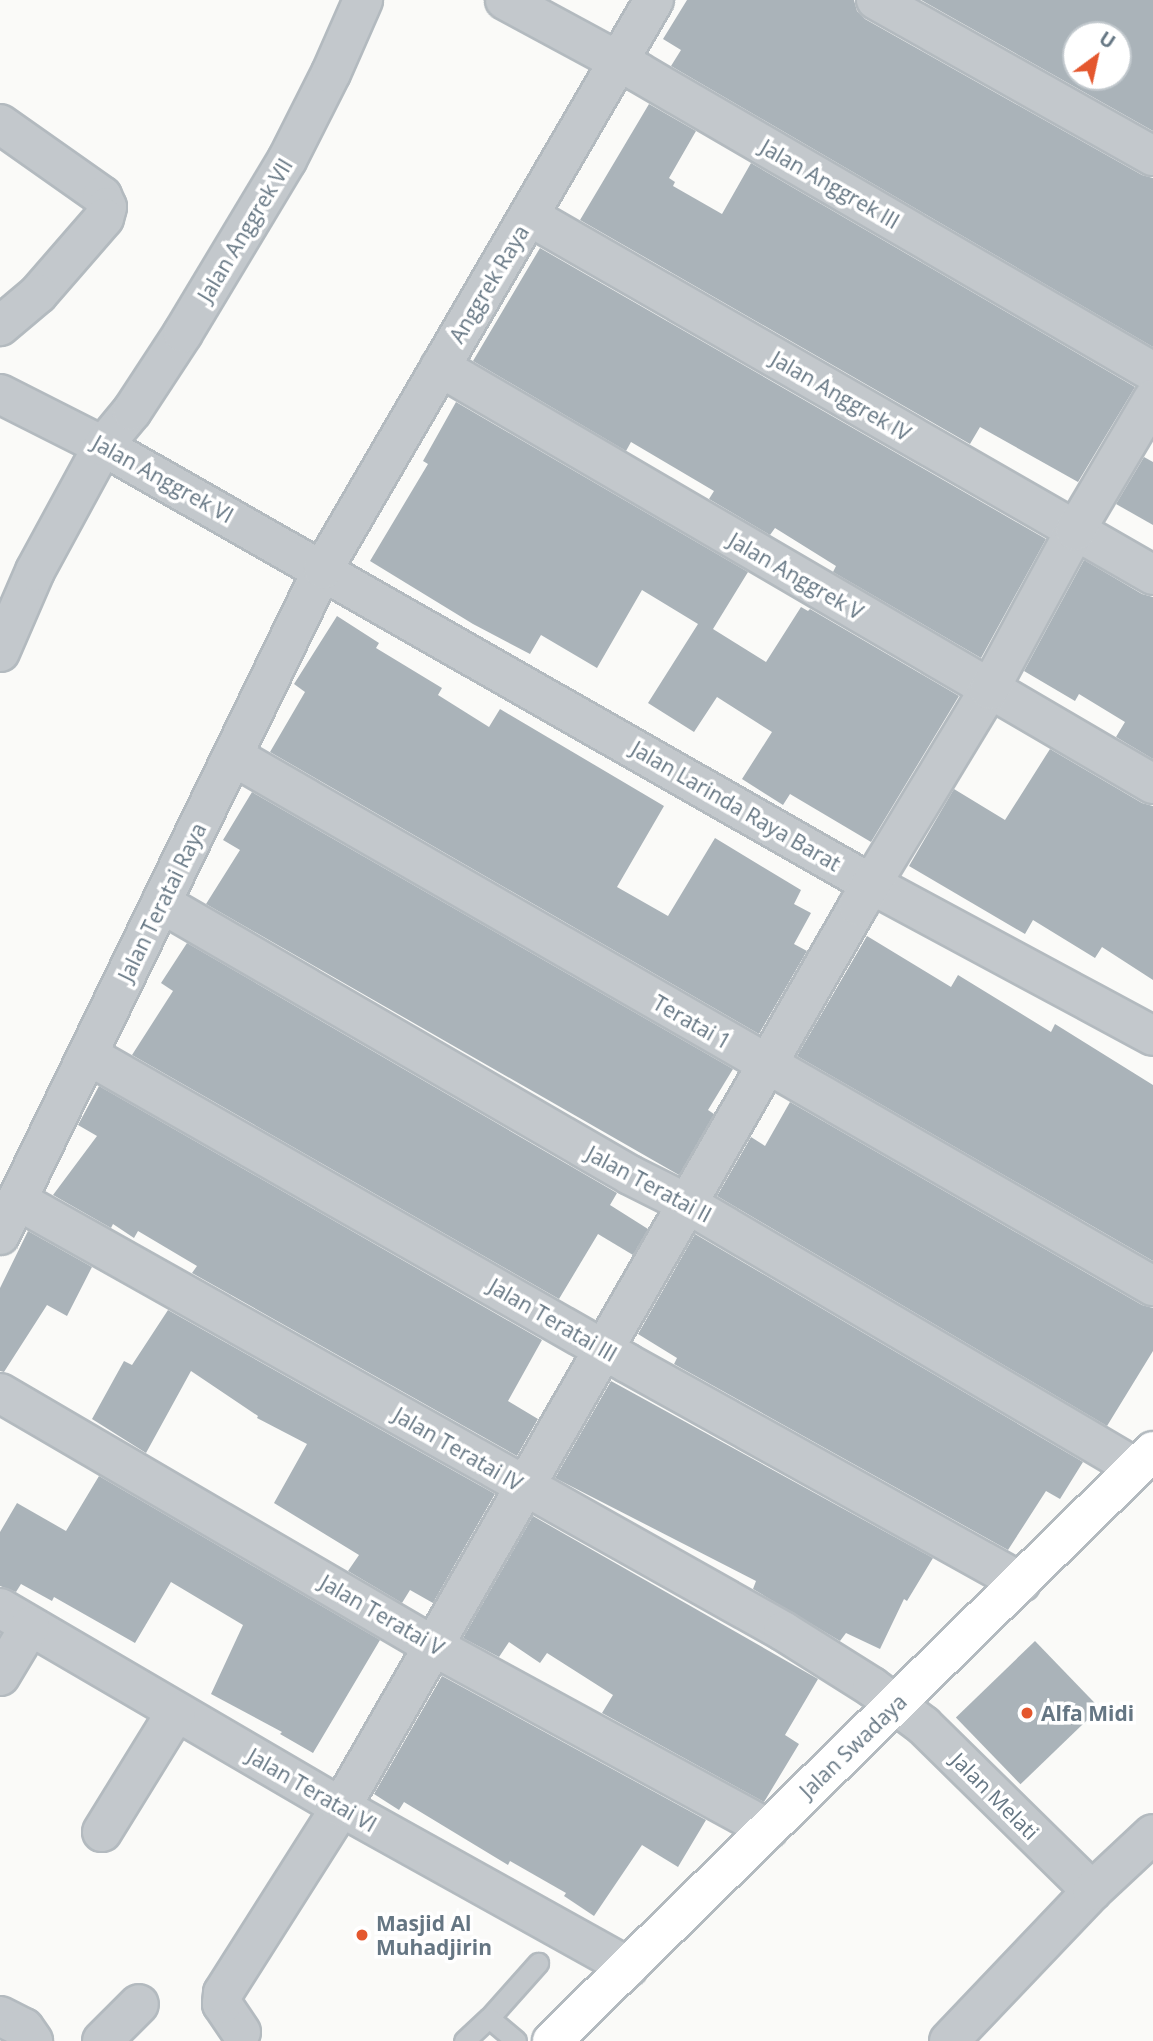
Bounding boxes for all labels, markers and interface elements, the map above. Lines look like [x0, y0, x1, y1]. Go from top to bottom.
north arrow [1062, 21, 1132, 91]
text: U [1094, 25, 1120, 55]
street label: Jalan Anggrek III [756, 134, 904, 234]
street label: Jalan Anggrek VII [192, 154, 298, 306]
street label: Anggrek Raya [444, 221, 534, 347]
street label: Jalan Anggrek IV [767, 346, 915, 446]
street label: Jalan Anggrek VI [88, 430, 238, 528]
street label: Jalan Anggrek V [724, 527, 868, 625]
street label: Jalan Larinda Raya Barat [627, 736, 845, 876]
street label: Jalan Teratai Raya [113, 819, 211, 985]
street label: Teratai 1 [649, 990, 735, 1054]
street label: Jalan Teratai II [582, 1141, 716, 1227]
street label: Jalan Teratai III [484, 1273, 622, 1367]
street label: Jalan Teratai IV [389, 1402, 527, 1496]
street label: Jalan Teratai V [316, 1569, 448, 1661]
street label: Jalan Swadaya [794, 1689, 912, 1803]
place label: Alfa Midi [1041, 1700, 1134, 1726]
marker: Alfa Midi [1019, 1705, 1035, 1721]
street label: Jalan Teratai VI [243, 1743, 381, 1837]
street label: Jalan Melati [946, 1747, 1044, 1845]
place label: Masjid Al Muhadjirin [376, 1910, 492, 1960]
marker: Masjid Al Muhadjirin [354, 1927, 370, 1943]

